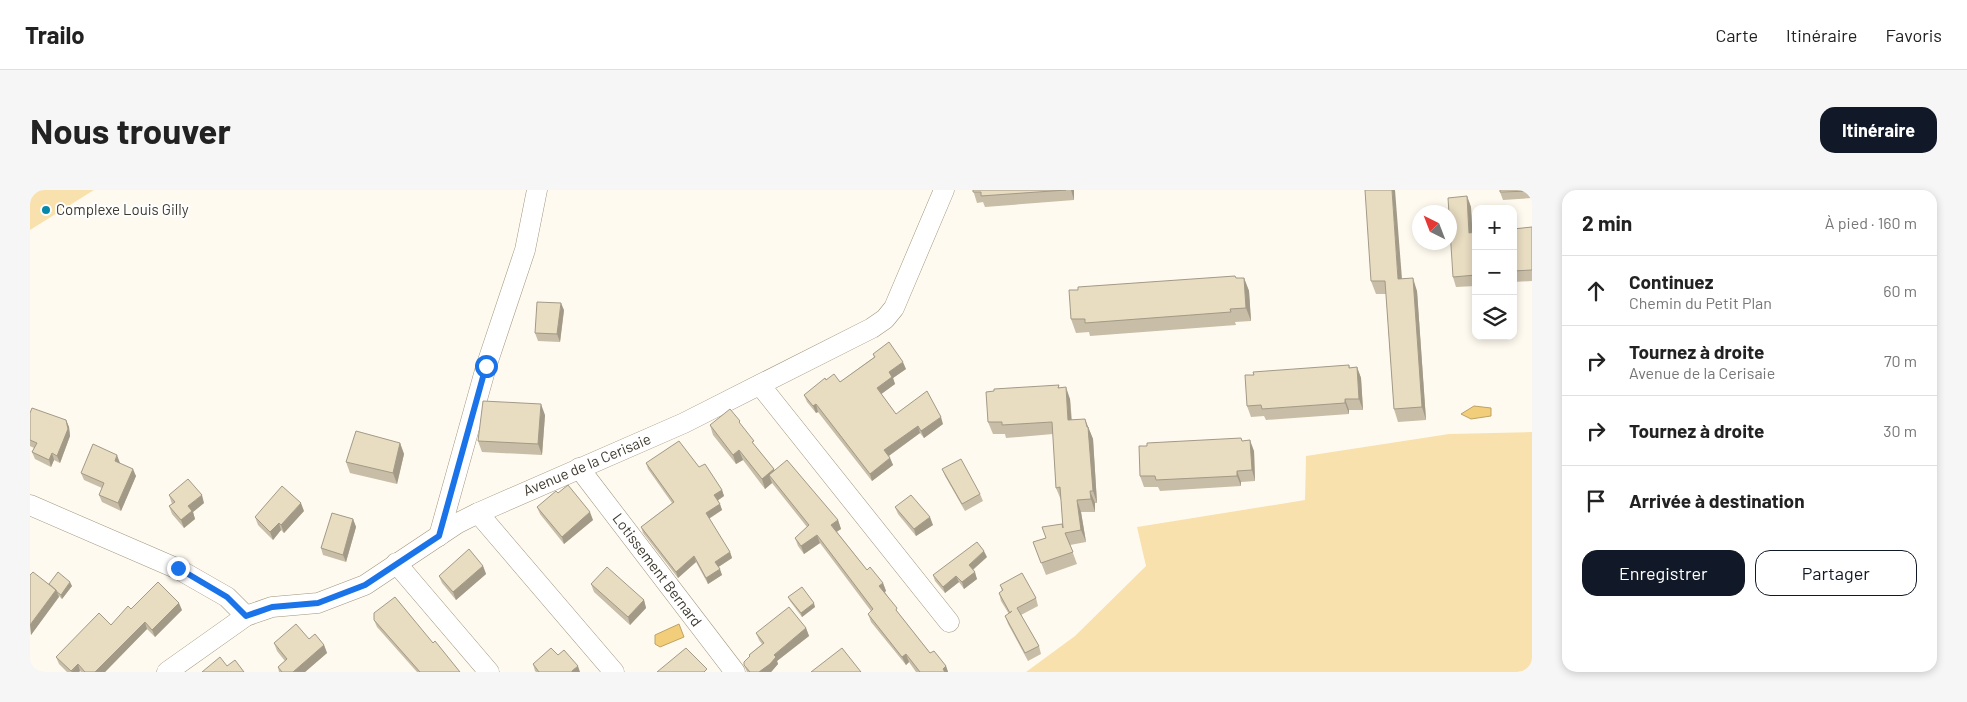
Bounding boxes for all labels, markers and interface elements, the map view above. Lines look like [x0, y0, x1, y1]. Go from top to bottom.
text: Trailo [25, 20, 85, 49]
text: Carte [1715, 24, 1758, 46]
text: Itinéraire [1786, 24, 1857, 46]
text: Favoris [1885, 24, 1942, 46]
button: Itinéraire [1820, 107, 1937, 153]
text: Nous trouver [30, 109, 231, 151]
place label: Complexe Louis Gilly [56, 200, 189, 218]
marker: Complexe Louis Gilly [40, 204, 52, 216]
north arrow [1412, 205, 1457, 250]
map controls [1472, 205, 1517, 340]
button: + [1472, 205, 1517, 250]
text: 2 min [1582, 210, 1632, 235]
text: À pied · 160 m [1825, 213, 1917, 232]
button: − [1472, 250, 1517, 295]
text: Continuez [1629, 270, 1713, 293]
icon: ahead [1582, 277, 1610, 305]
text: 60 m [1883, 281, 1917, 300]
text: Chemin du Petit Plan [1629, 293, 1772, 312]
button: layers [1472, 295, 1517, 340]
text: Tournez à droite [1629, 340, 1765, 363]
icon: right [1582, 347, 1610, 375]
text: 70 m [1884, 351, 1917, 370]
route start [475, 355, 498, 378]
text: Avenue de la Cerisaie [1629, 363, 1775, 382]
icon: right [1582, 417, 1610, 445]
text: Tournez à droite [1629, 419, 1765, 442]
text: 30 m [1883, 421, 1917, 440]
street label: Avenue de la Cerisaie [520, 429, 653, 499]
icon: arrive [1582, 487, 1610, 515]
text: Arrivée à destination [1629, 489, 1805, 512]
street label: Lotissement Bernard [609, 509, 706, 630]
button: Enregistrer [1582, 550, 1745, 596]
button: Partager [1755, 550, 1917, 596]
route end [167, 557, 190, 580]

